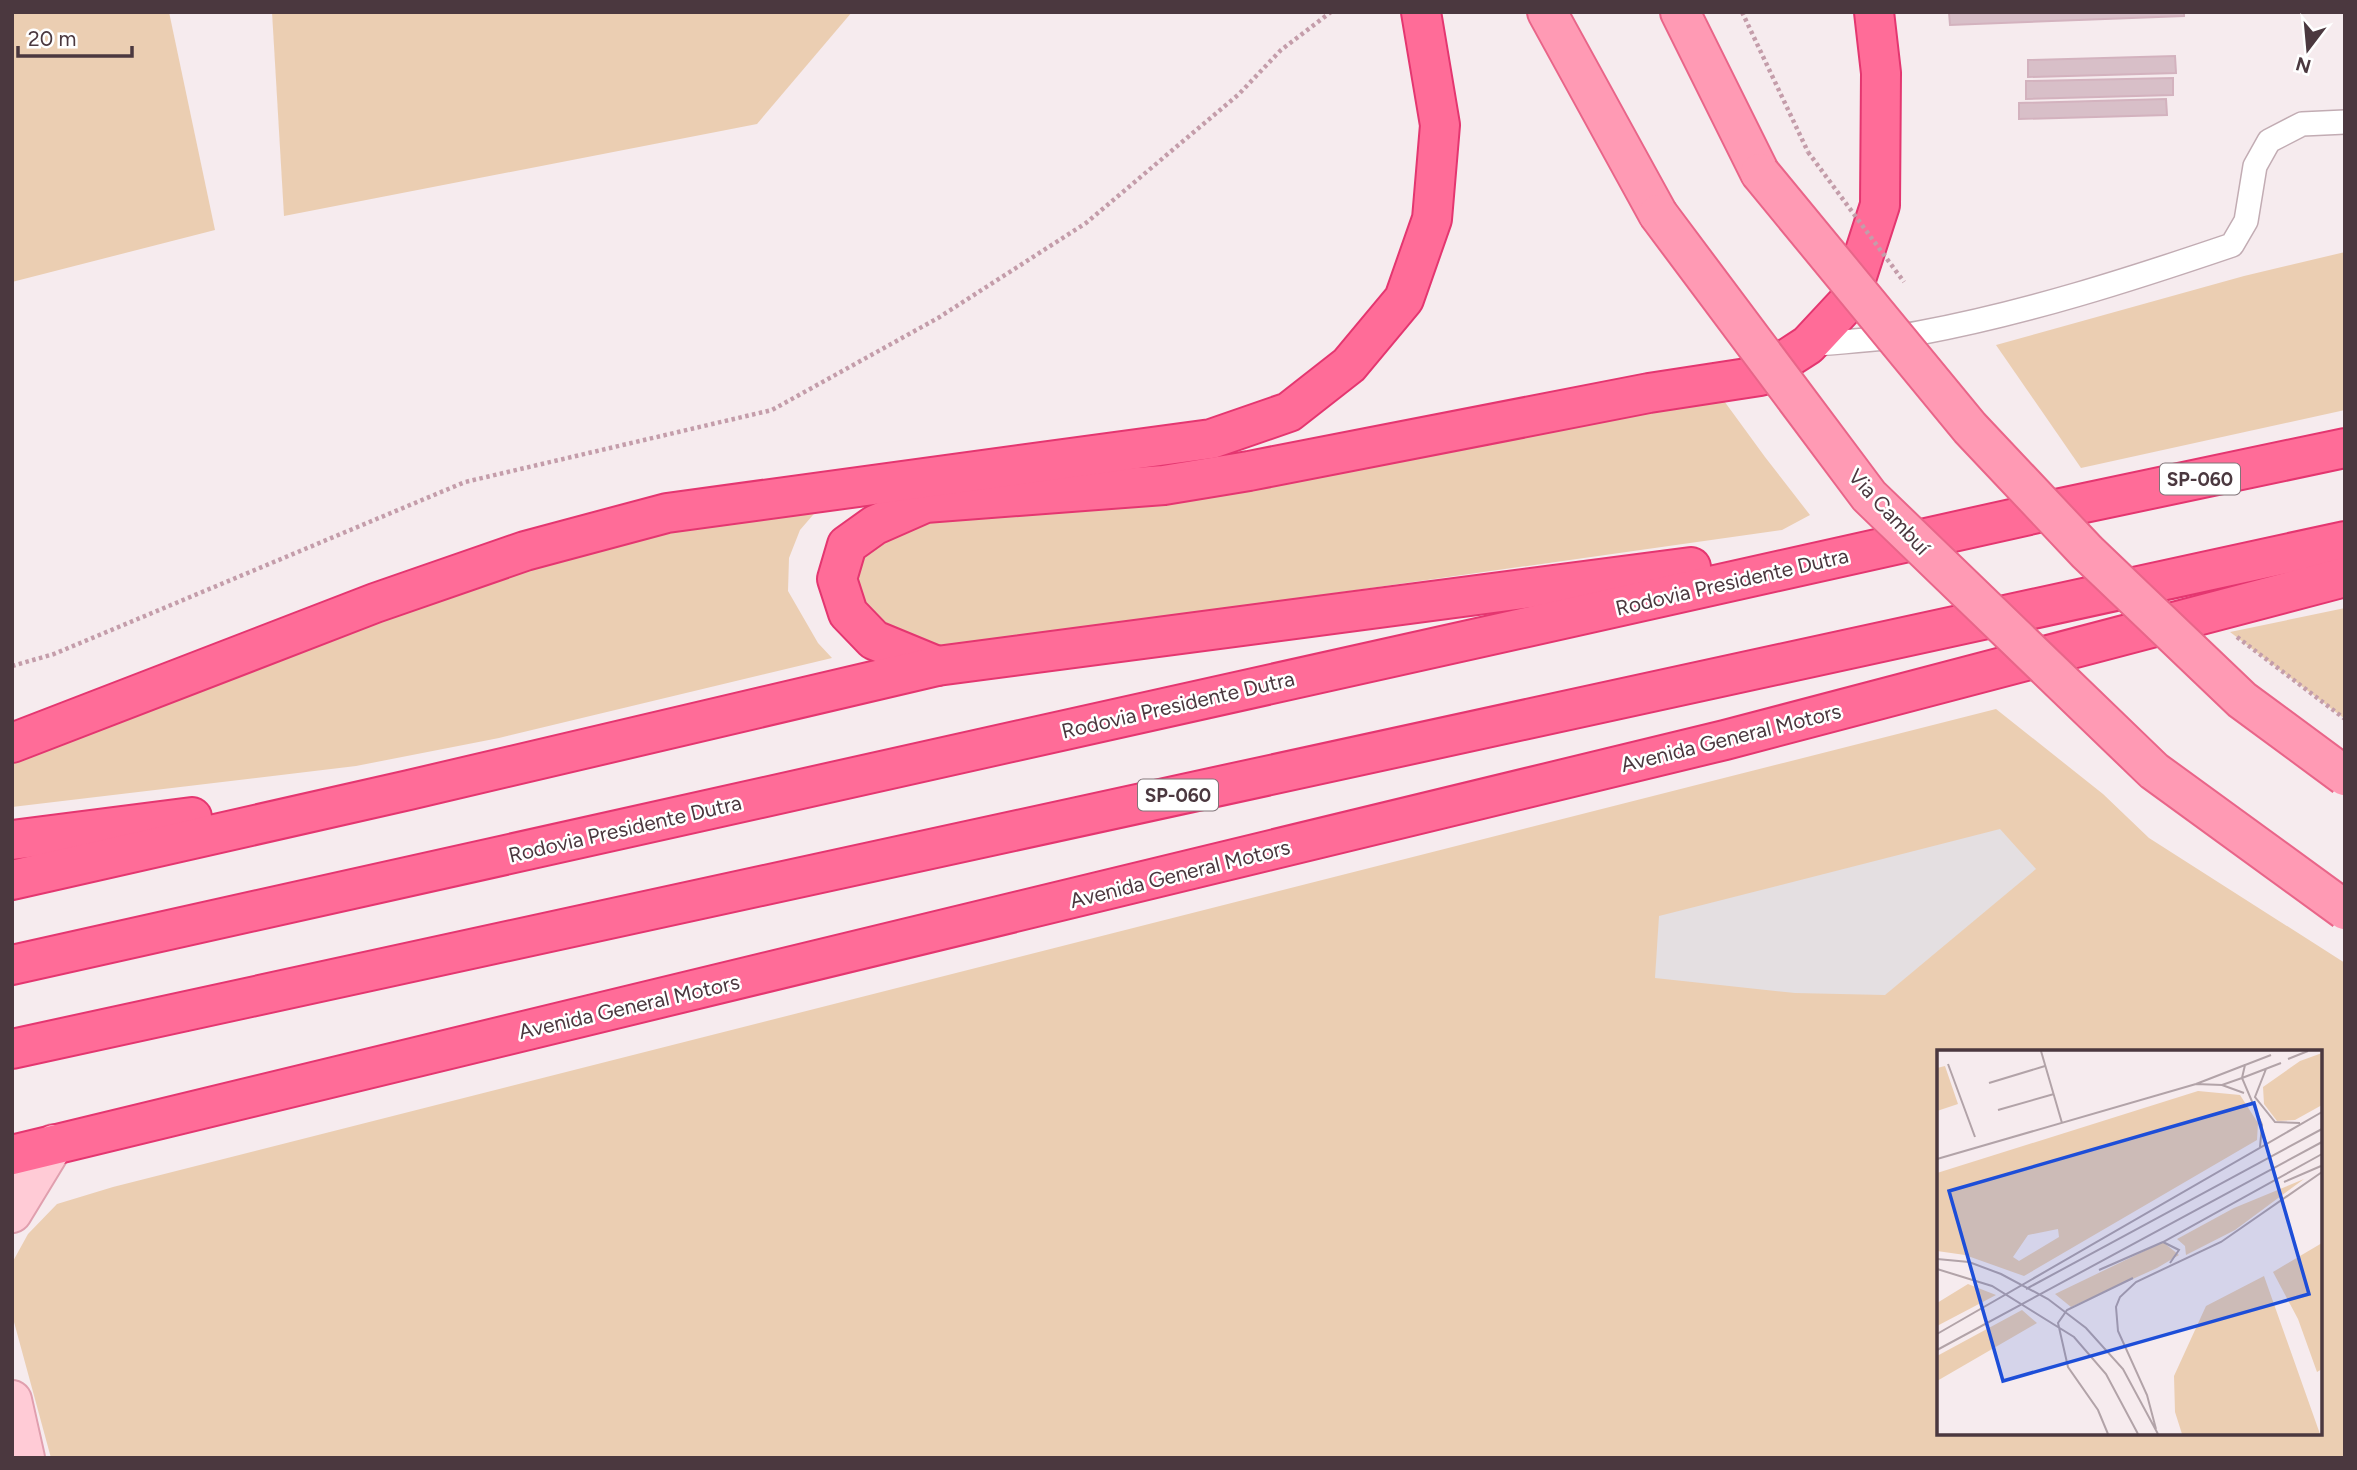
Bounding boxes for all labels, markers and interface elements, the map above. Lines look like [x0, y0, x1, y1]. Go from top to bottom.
scale bar [18, 14, 131, 58]
north arrow [2273, 14, 2343, 84]
text: 20 m [28, 26, 76, 51]
text: N [2293, 52, 2314, 78]
street label: Via Cambuí [1843, 464, 1936, 560]
road number: SP-060 [2160, 464, 2240, 494]
street label: Rodovia Presidente Dutra [1613, 543, 1851, 621]
street label: Rodovia Presidente Dutra [1059, 666, 1297, 744]
street label: Avenida General Motors [1618, 698, 1844, 777]
road number: SP-060 [1138, 780, 1218, 810]
street label: Rodovia Presidente Dutra [506, 790, 744, 868]
street label: Avenida General Motors [1067, 834, 1293, 913]
street label: Avenida General Motors [516, 969, 742, 1044]
inset map [1937, 1050, 2322, 1435]

